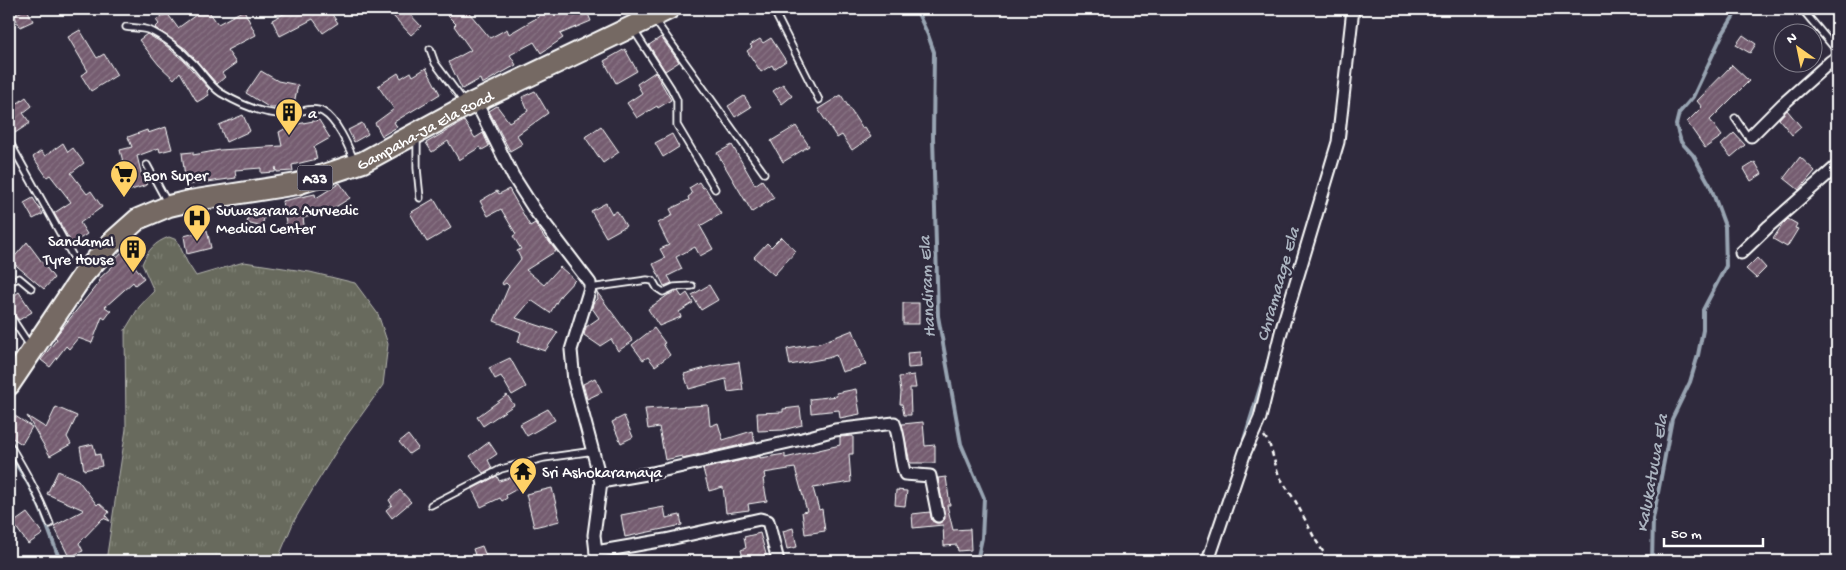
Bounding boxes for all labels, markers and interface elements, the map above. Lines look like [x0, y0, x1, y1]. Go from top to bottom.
north arrow [1774, 22, 1824, 72]
text: N [1784, 30, 1801, 49]
street label: Gampaha-Ja Ela Road [355, 88, 499, 176]
building icon: a [274, 97, 304, 136]
place label: a [308, 106, 318, 125]
supermarket icon: Bon Super [109, 159, 139, 198]
road number: A33 [298, 166, 332, 190]
place label: Bon Super [142, 168, 209, 187]
hospital icon: Suwasarana Aurvedic Medical Center [182, 203, 212, 242]
place label: Suwasarana Aurvedic Medical Center [216, 203, 359, 240]
water label: Chramaage Ela [1253, 224, 1306, 344]
place label: Sandamal Tyre House [42, 234, 115, 271]
building icon: Sandamal Tyre House [118, 234, 148, 273]
water label: Handiram Ela [915, 234, 942, 338]
water label: Kalukatuwa Ela [1633, 412, 1674, 534]
temple icon: Sri Ashokaramaya [508, 456, 538, 495]
place label: Sri Ashokaramaya [542, 465, 663, 484]
scale bar [1664, 515, 1762, 547]
text: 50 m [1671, 526, 1702, 544]

